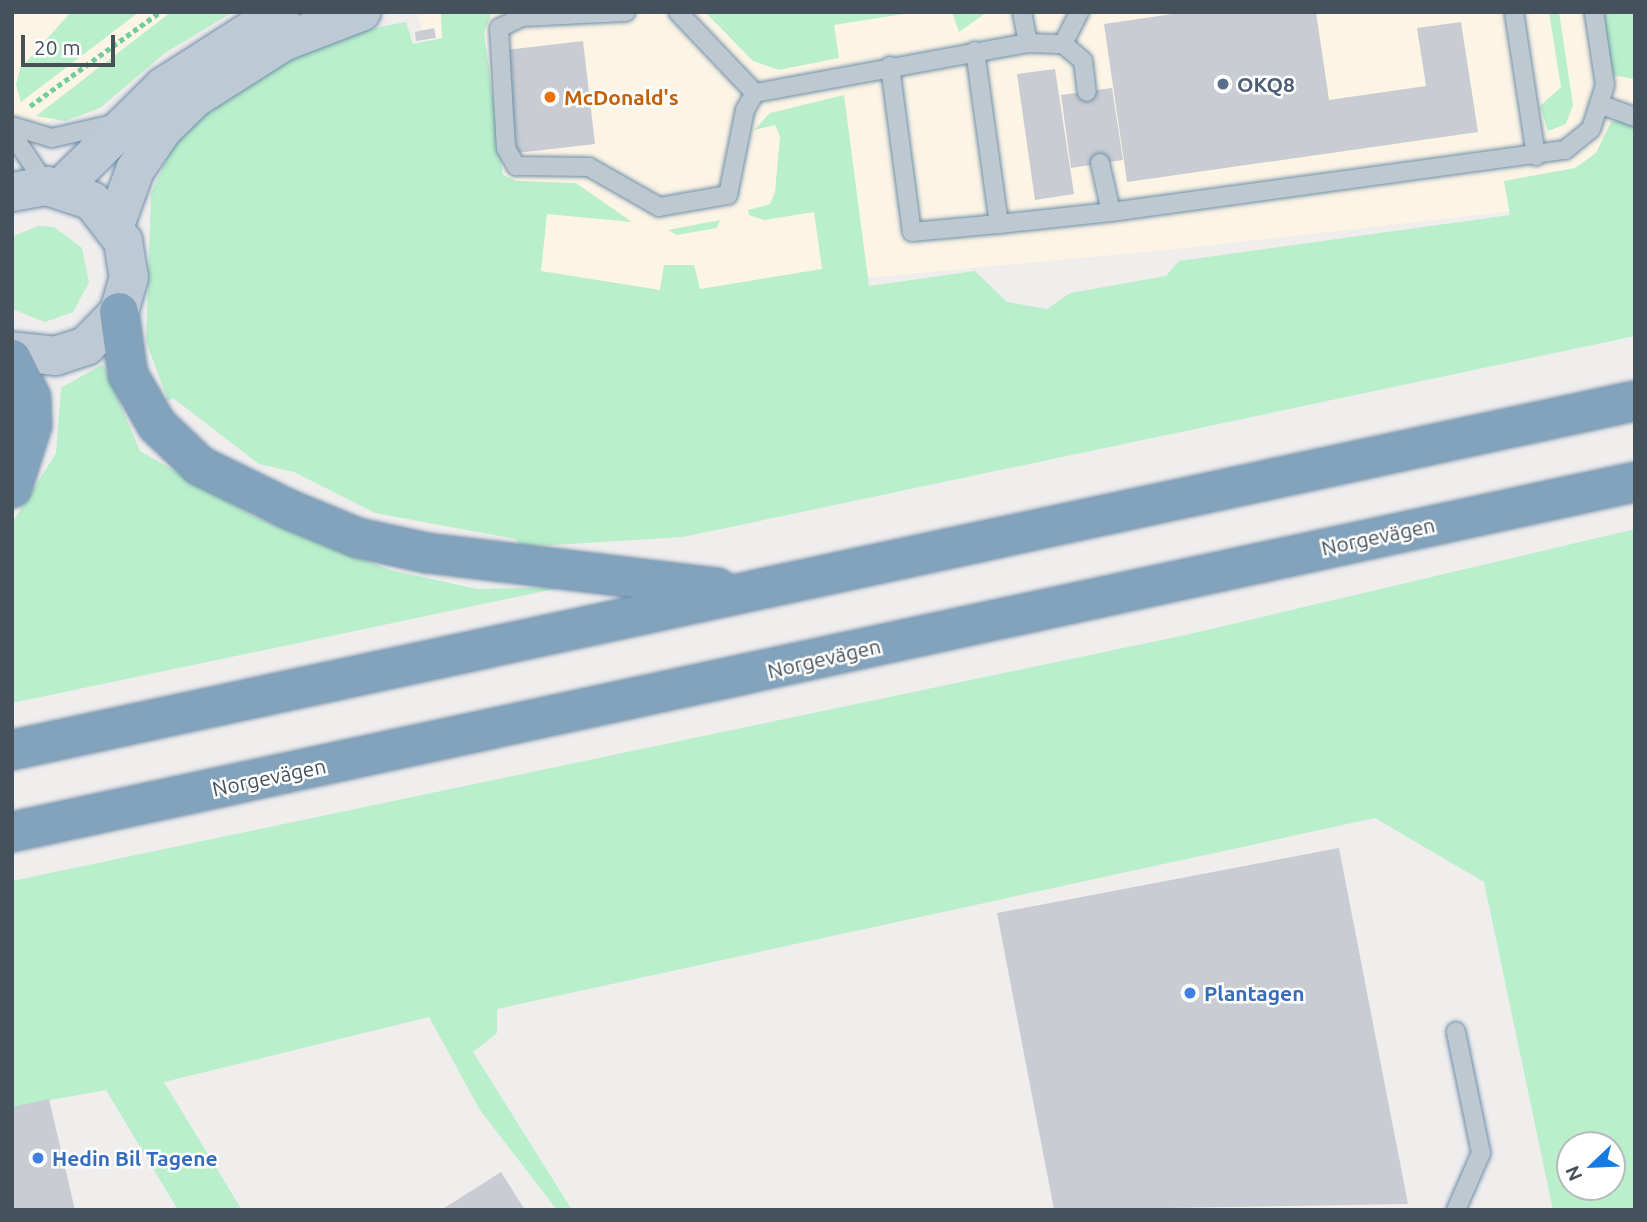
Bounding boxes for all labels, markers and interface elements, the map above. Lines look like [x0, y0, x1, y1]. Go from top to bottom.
scale bar [24, 21, 119, 65]
text: 20 m [34, 35, 81, 59]
place label: OKQ8 [1237, 71, 1295, 97]
marker: OKQ8 [1215, 76, 1231, 92]
place label: McDonald's [564, 84, 679, 110]
marker: McDonald's [542, 89, 558, 105]
street label: Norgevägen [1319, 512, 1437, 560]
street label: Norgevägen [765, 633, 883, 683]
street label: Norgevägen [210, 753, 328, 801]
place label: Plantagen [1204, 980, 1304, 1006]
marker: Plantagen [1182, 985, 1198, 1001]
north arrow [1556, 1131, 1626, 1201]
place label: Hedin Bil Tagene [52, 1145, 218, 1171]
marker: Hedin Bil Tagene [30, 1150, 46, 1166]
text: N [1561, 1163, 1586, 1184]

